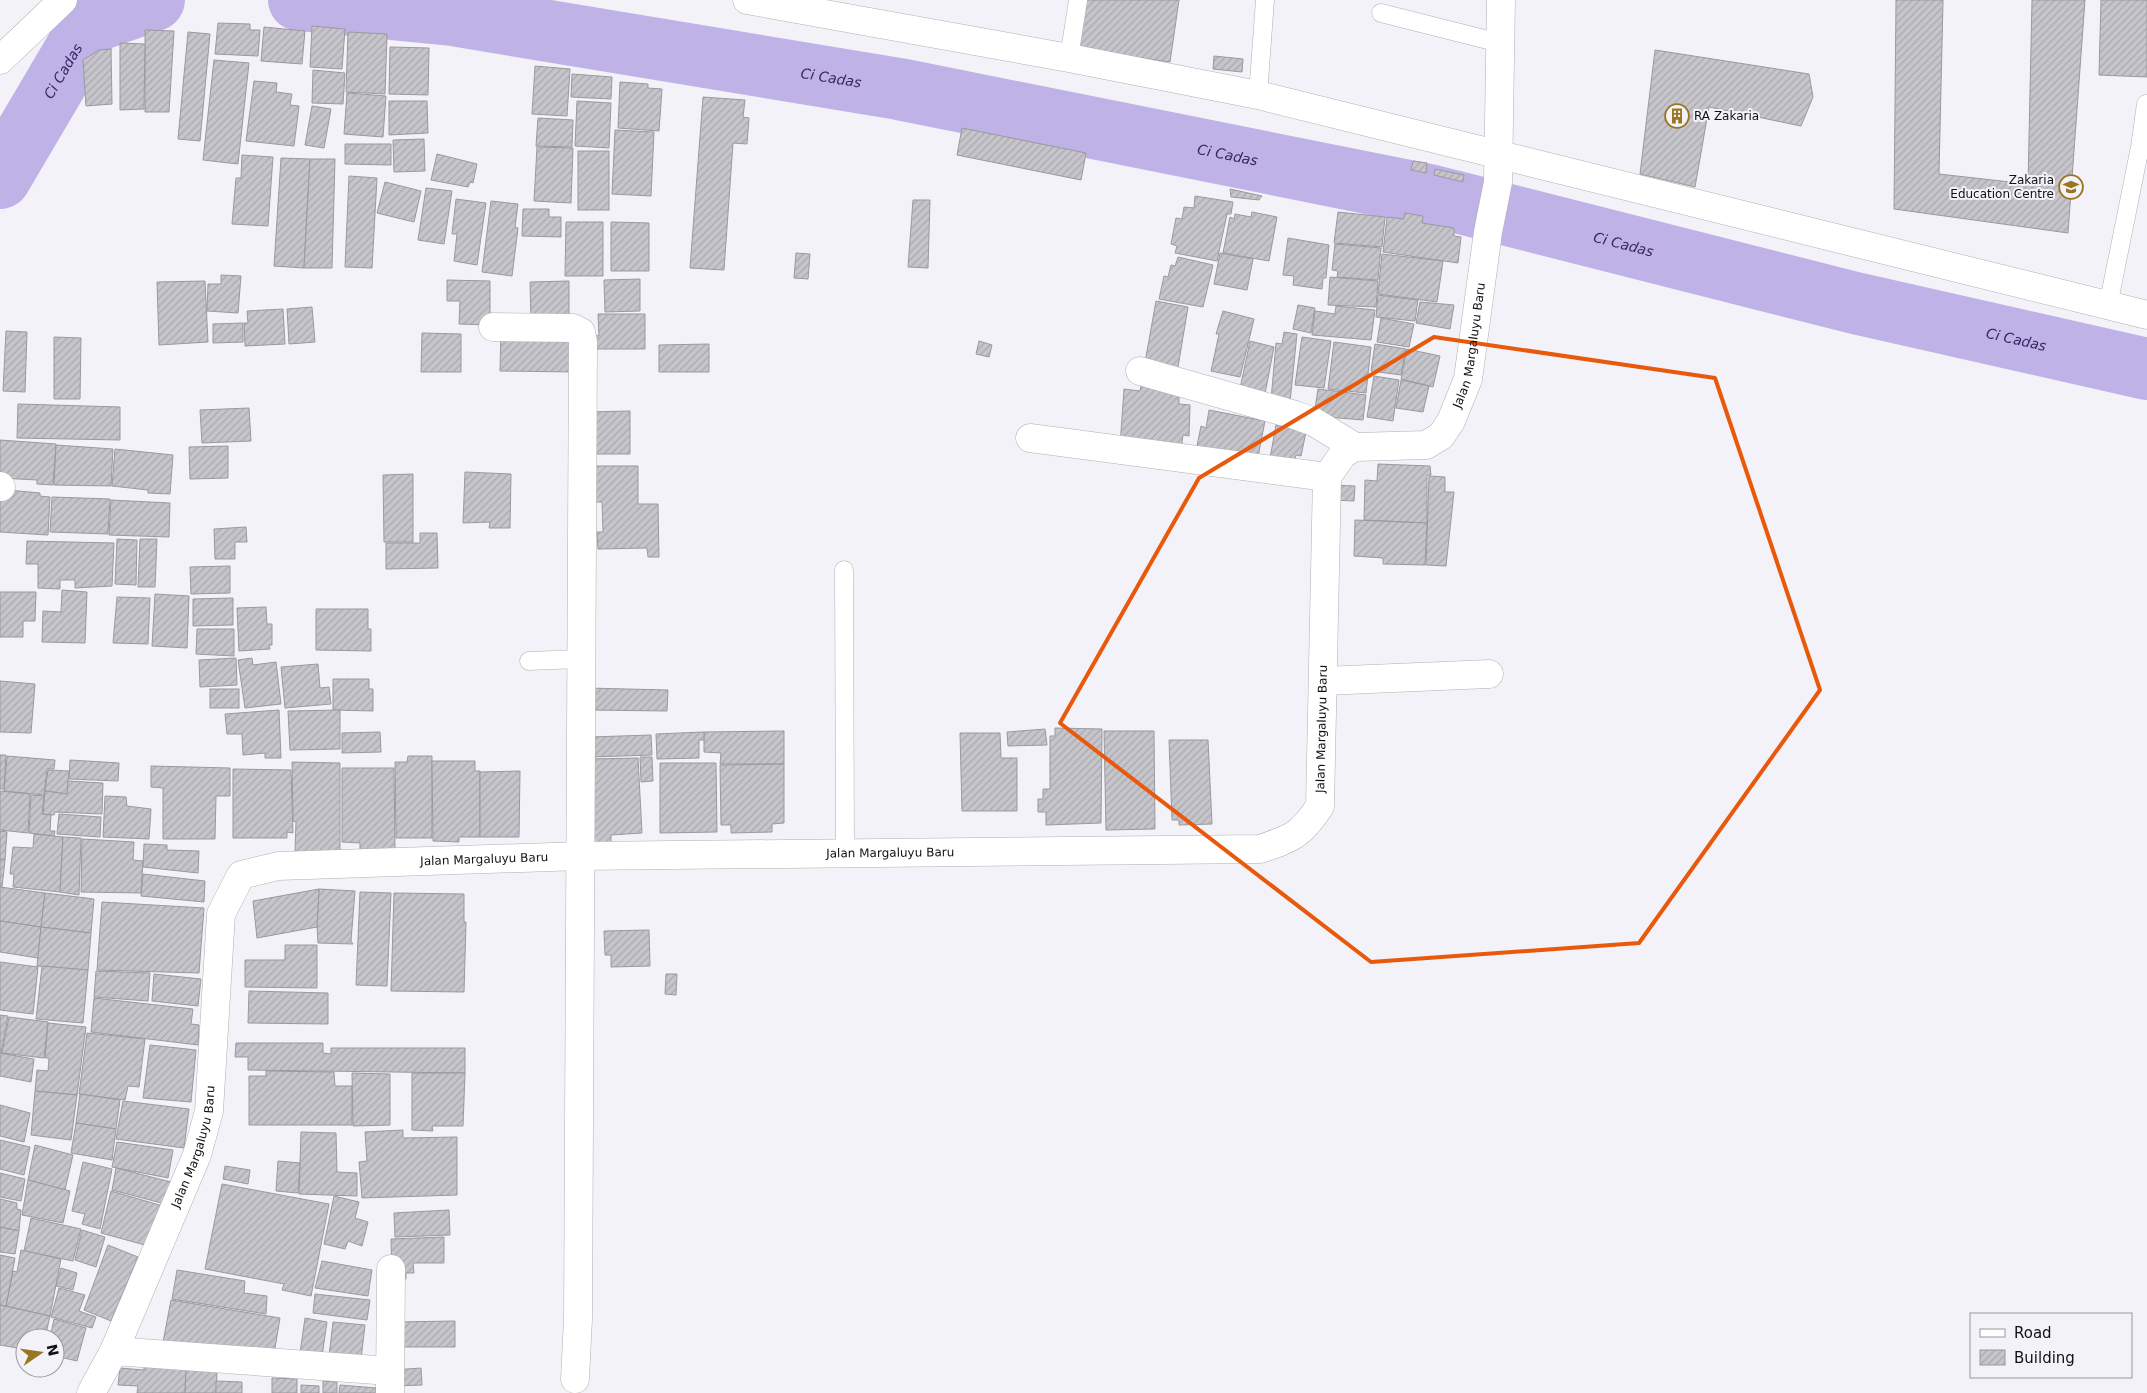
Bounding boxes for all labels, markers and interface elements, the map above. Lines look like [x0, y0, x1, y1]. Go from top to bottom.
water label: Ci Cadas [41, 41, 85, 102]
water label: Ci Cadas [800, 65, 863, 91]
building icon: RA Zakaria [1664, 103, 1690, 129]
place label: RA Zakaria [1694, 109, 1759, 123]
water label: Ci Cadas [1196, 141, 1259, 169]
place label: Zakaria Education Centre [1950, 173, 2054, 201]
school or university icon: Zakaria Education Centre [2058, 174, 2084, 200]
water label: Ci Cadas [1592, 229, 1655, 260]
street label: Jalan Margaluyu Baru [1450, 282, 1488, 411]
water label: Ci Cadas [1984, 325, 2048, 354]
street label: Jalan Margaluyu Baru [1313, 665, 1330, 794]
street label: Jalan Margaluyu Baru [825, 845, 954, 860]
street label: Jalan Margaluyu Baru [419, 850, 549, 868]
street label: Jalan Margaluyu Baru [168, 1085, 218, 1211]
legend [1970, 1313, 2132, 1378]
text: Road [2014, 1324, 2052, 1342]
north arrow [15, 1328, 65, 1378]
text: N [44, 1343, 62, 1358]
text: Building [2014, 1349, 2075, 1367]

